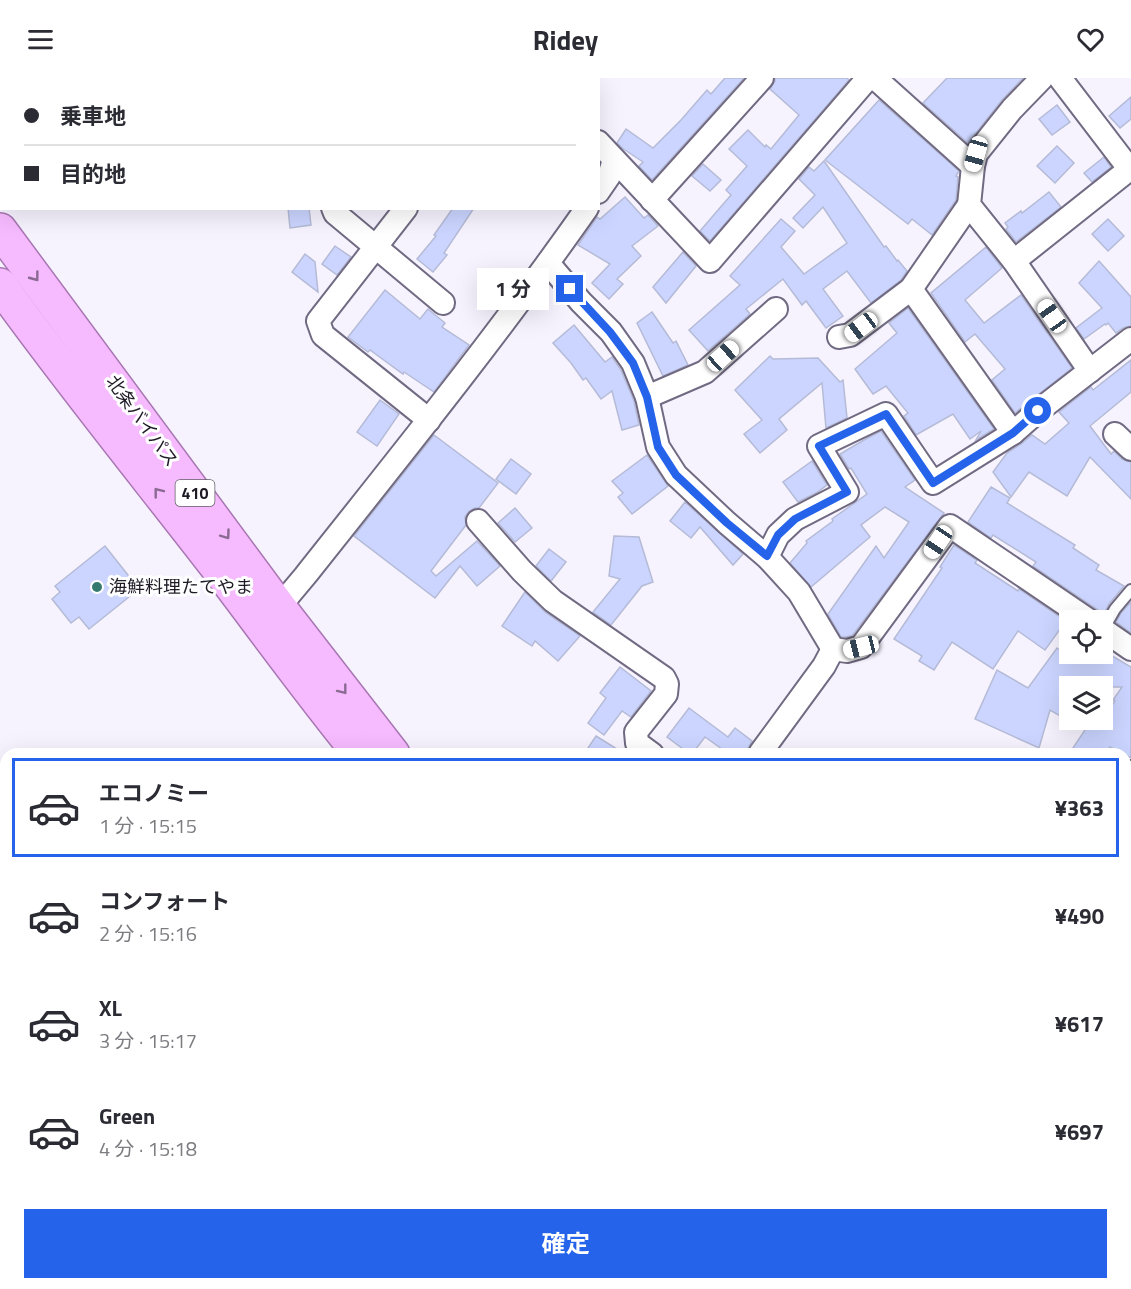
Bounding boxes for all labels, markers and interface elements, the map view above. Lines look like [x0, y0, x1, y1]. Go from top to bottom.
text: Ridey [533, 19, 598, 60]
icon: menu [24, 23, 57, 56]
icon: heart [1074, 23, 1107, 56]
text: 乗車地 [60, 99, 126, 133]
car [962, 134, 990, 174]
text: 目的地 [60, 157, 126, 191]
callout: 1 分 [477, 268, 549, 310]
one-way arrow [28, 270, 39, 281]
text: 1 分 [495, 273, 531, 304]
route end [556, 275, 583, 302]
car [1034, 296, 1070, 336]
car [841, 309, 881, 345]
car [704, 337, 742, 375]
street label: 北条バイパス [100, 369, 185, 472]
route start [1024, 397, 1051, 424]
road number: 410 [176, 480, 214, 506]
one-way arrow [154, 487, 165, 498]
car [920, 522, 956, 562]
one-way arrow [219, 528, 230, 539]
place label: 海鮮料理たてやま [109, 573, 253, 600]
marker: 海鮮料理たてやま [90, 580, 104, 594]
map controls [1059, 610, 1113, 730]
button: locate [1059, 610, 1113, 664]
car [841, 634, 881, 660]
button: layers [1059, 676, 1113, 730]
one-way arrow [336, 684, 347, 695]
text: エコノミー [99, 776, 209, 810]
icon: car [27, 781, 81, 835]
text: ¥363 [1055, 791, 1104, 825]
text: 1 分 · 15:15 [99, 810, 197, 841]
text: コンフォート [99, 884, 230, 918]
icon: car [27, 889, 81, 943]
text: ¥490 [1055, 899, 1104, 933]
text: 2 分 · 15:16 [99, 918, 197, 949]
text: XL [99, 991, 122, 1025]
icon: car [27, 997, 81, 1051]
text: ¥617 [1055, 1007, 1104, 1041]
text: 3 分 · 15:17 [99, 1025, 197, 1056]
text: Green [99, 1099, 155, 1133]
icon: car [27, 1105, 81, 1159]
text: ¥697 [1055, 1115, 1104, 1149]
text: 4 分 · 15:18 [99, 1133, 197, 1164]
button: 確定 [24, 1209, 1107, 1278]

